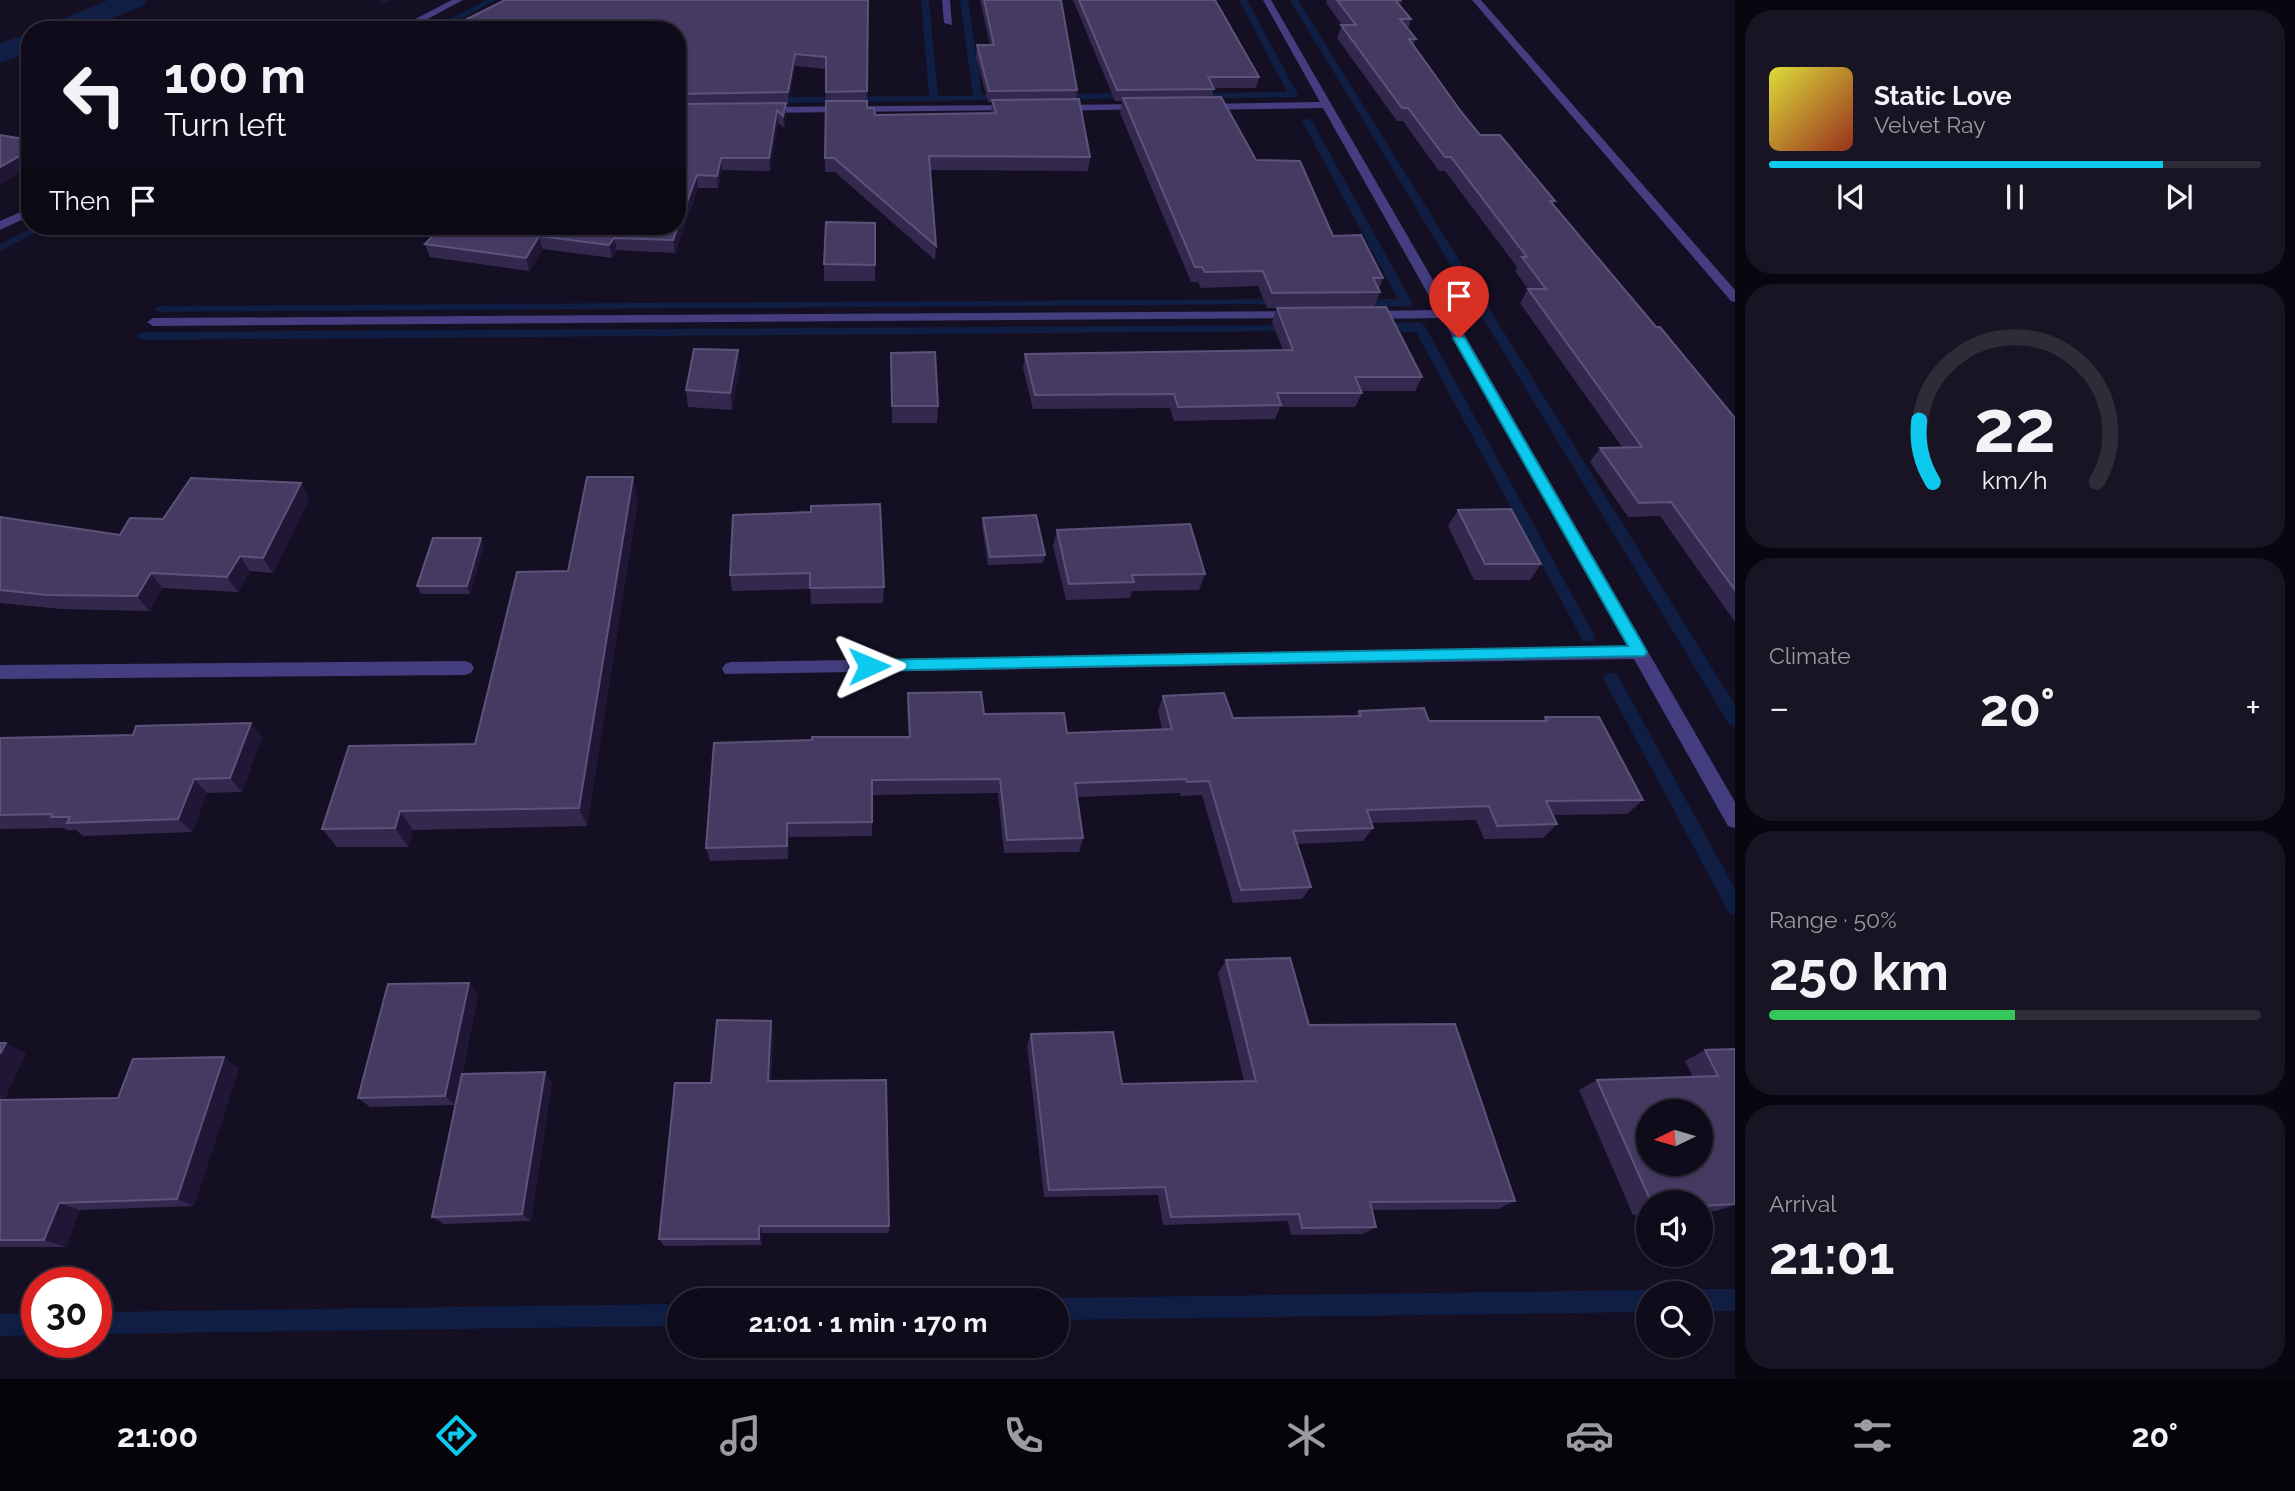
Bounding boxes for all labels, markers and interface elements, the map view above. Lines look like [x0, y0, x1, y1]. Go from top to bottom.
text: 100 m [164, 47, 306, 104]
icon: left [49, 49, 140, 140]
text: Static Love [1874, 81, 2012, 111]
text: Turn left [164, 106, 286, 143]
text: Velvet Ray [1874, 111, 1986, 138]
icon: previous [1832, 178, 1870, 216]
icon: pause [1996, 178, 2034, 216]
icon: next [2160, 178, 2198, 216]
icon: arrive [124, 182, 162, 220]
text: Then [49, 186, 110, 216]
pin [1429, 266, 1489, 338]
icon: arrive [1440, 277, 1478, 315]
text: 22 [1974, 384, 2056, 469]
text: km/h [1982, 464, 2048, 494]
position arrow [832, 629, 906, 703]
text: Climate [1769, 642, 1851, 669]
text: 20° [1980, 677, 2055, 738]
text: − [1769, 685, 1789, 730]
text: + [2245, 685, 2261, 730]
text: Range · 50% [1769, 906, 1897, 933]
text: 250 km [1769, 941, 1949, 1002]
north arrow [1636, 1099, 1713, 1176]
map controls [1636, 1099, 1713, 1358]
button: sound [1636, 1190, 1713, 1267]
text: Arrival [1769, 1190, 1836, 1217]
text: 21:01 [1769, 1225, 1894, 1286]
speed limit sign: 30 [21, 1267, 112, 1358]
button: search [1636, 1281, 1713, 1358]
text: 21:01 · 1 min · 170 m [749, 1308, 987, 1338]
icon: directions [432, 1411, 481, 1460]
icon: music [716, 1411, 765, 1460]
icon: phone [999, 1411, 1048, 1460]
icon: climate [1282, 1411, 1331, 1460]
icon: car [1565, 1411, 1614, 1460]
icon: filters [1848, 1411, 1897, 1460]
text: 21:00 [117, 1417, 198, 1454]
text: 20° [2131, 1417, 2178, 1454]

